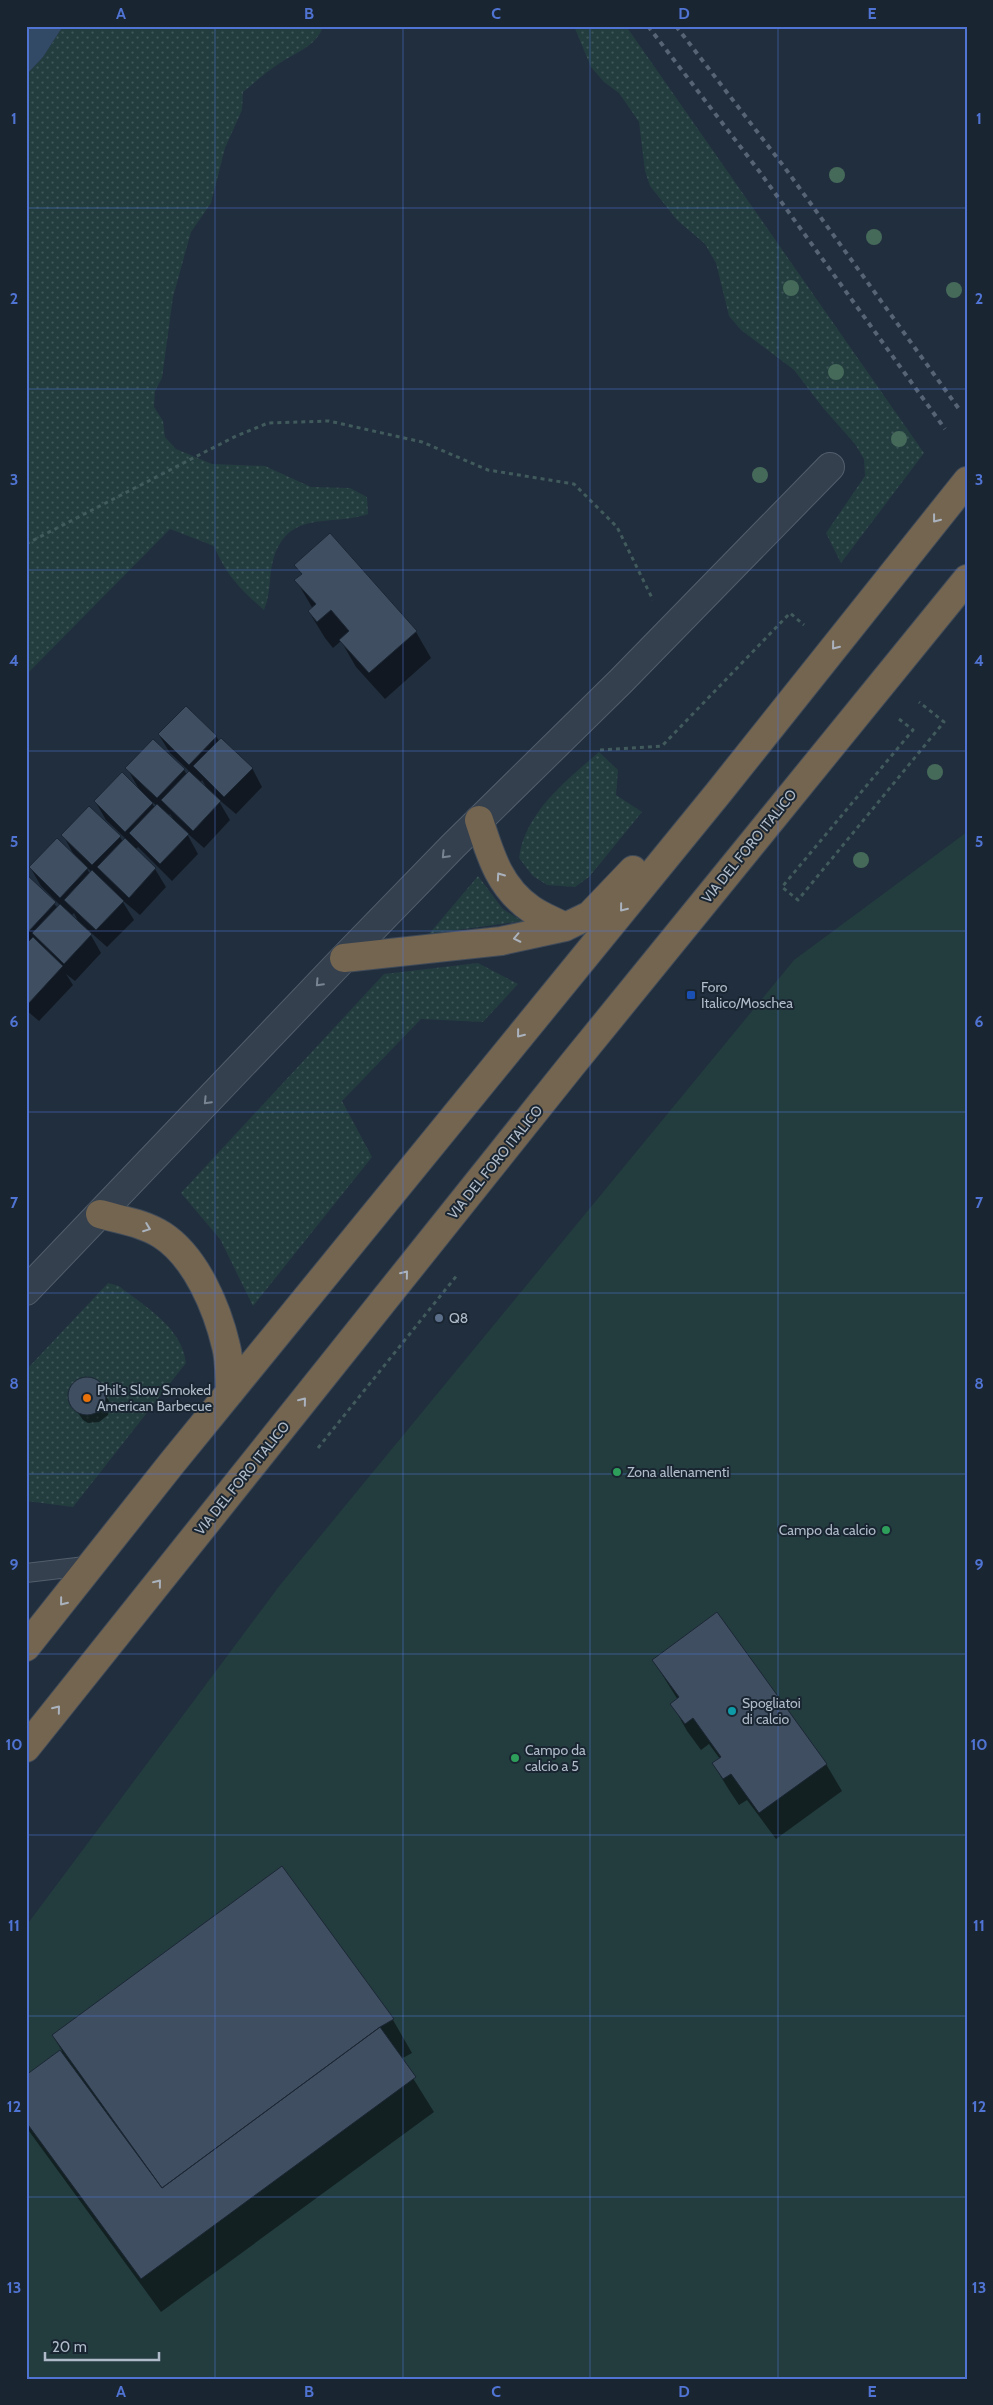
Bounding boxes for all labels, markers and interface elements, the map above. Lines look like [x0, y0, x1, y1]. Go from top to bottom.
text: A [116, 4, 126, 23]
text: B [304, 4, 314, 23]
text: C [491, 4, 501, 23]
text: D [678, 4, 690, 23]
text: E [867, 4, 877, 23]
text: 1 [11, 109, 17, 128]
text: 1 [976, 109, 982, 128]
text: 2 [10, 289, 18, 308]
text: 2 [975, 289, 983, 308]
text: 3 [10, 470, 18, 489]
text: 3 [975, 470, 983, 489]
one-way arrow [934, 513, 942, 522]
one-way arrow [833, 640, 841, 649]
text: 4 [9, 651, 19, 670]
text: 4 [974, 651, 984, 670]
street label: VIA DEL FORO ITALICO [698, 785, 801, 906]
text: 5 [10, 832, 18, 851]
text: 5 [975, 832, 983, 851]
one-way arrow [442, 849, 451, 858]
one-way arrow [497, 872, 506, 882]
one-way arrow [620, 903, 629, 912]
one-way arrow [513, 932, 522, 942]
one-way arrow [316, 978, 325, 987]
place label: Foro Italico/Moschea [701, 978, 793, 1012]
marker: Foro Italico/Moschea [685, 989, 697, 1001]
text: 6 [10, 1012, 19, 1031]
text: 6 [975, 1012, 984, 1031]
one-way arrow [517, 1028, 525, 1037]
one-way arrow [204, 1096, 213, 1105]
street label: VIA DEL FORO ITALICO [444, 1101, 547, 1222]
text: 7 [10, 1193, 19, 1212]
text: 7 [975, 1193, 984, 1212]
one-way arrow [142, 1222, 151, 1232]
one-way arrow [399, 1271, 407, 1280]
place label: Q8 [449, 1309, 468, 1327]
marker: Q8 [433, 1312, 445, 1324]
text: 8 [9, 1374, 19, 1393]
text: 8 [974, 1374, 984, 1393]
place label: Phil's Slow Smoked American Barbecue [97, 1381, 212, 1415]
marker: Phil's Slow Smoked American Barbecue [81, 1392, 93, 1404]
one-way arrow [298, 1398, 306, 1407]
street label: VIA DEL FORO ITALICO [191, 1417, 294, 1538]
place label: Zona allenamenti [627, 1463, 730, 1481]
marker: Zona allenamenti [611, 1466, 623, 1478]
place label: Campo da calcio [779, 1521, 876, 1539]
marker: Campo da calcio [880, 1524, 892, 1536]
text: 9 [10, 1555, 19, 1574]
text: 9 [975, 1555, 984, 1574]
one-way arrow [153, 1579, 162, 1588]
one-way arrow [59, 1597, 68, 1606]
place label: Spogliatoi di calcio [742, 1694, 801, 1728]
marker: Spogliatoi di calcio [726, 1705, 738, 1717]
one-way arrow [51, 1706, 60, 1715]
text: 10 [5, 1735, 23, 1754]
text: 10 [970, 1735, 988, 1754]
place label: Campo da calcio a 5 [525, 1741, 586, 1775]
marker: Campo da calcio a 5 [509, 1752, 521, 1764]
text: 11 [8, 1916, 20, 1935]
text: 11 [973, 1916, 985, 1935]
text: 12 [7, 2097, 21, 2116]
text: 12 [972, 2097, 986, 2116]
text: 13 [7, 2278, 21, 2297]
text: 13 [972, 2278, 986, 2297]
scale bar [45, 2330, 159, 2362]
text: 20 m [52, 2338, 87, 2356]
text: A [116, 2382, 126, 2401]
text: B [304, 2382, 314, 2401]
text: C [491, 2382, 501, 2401]
text: D [678, 2382, 690, 2401]
text: E [867, 2382, 877, 2401]

